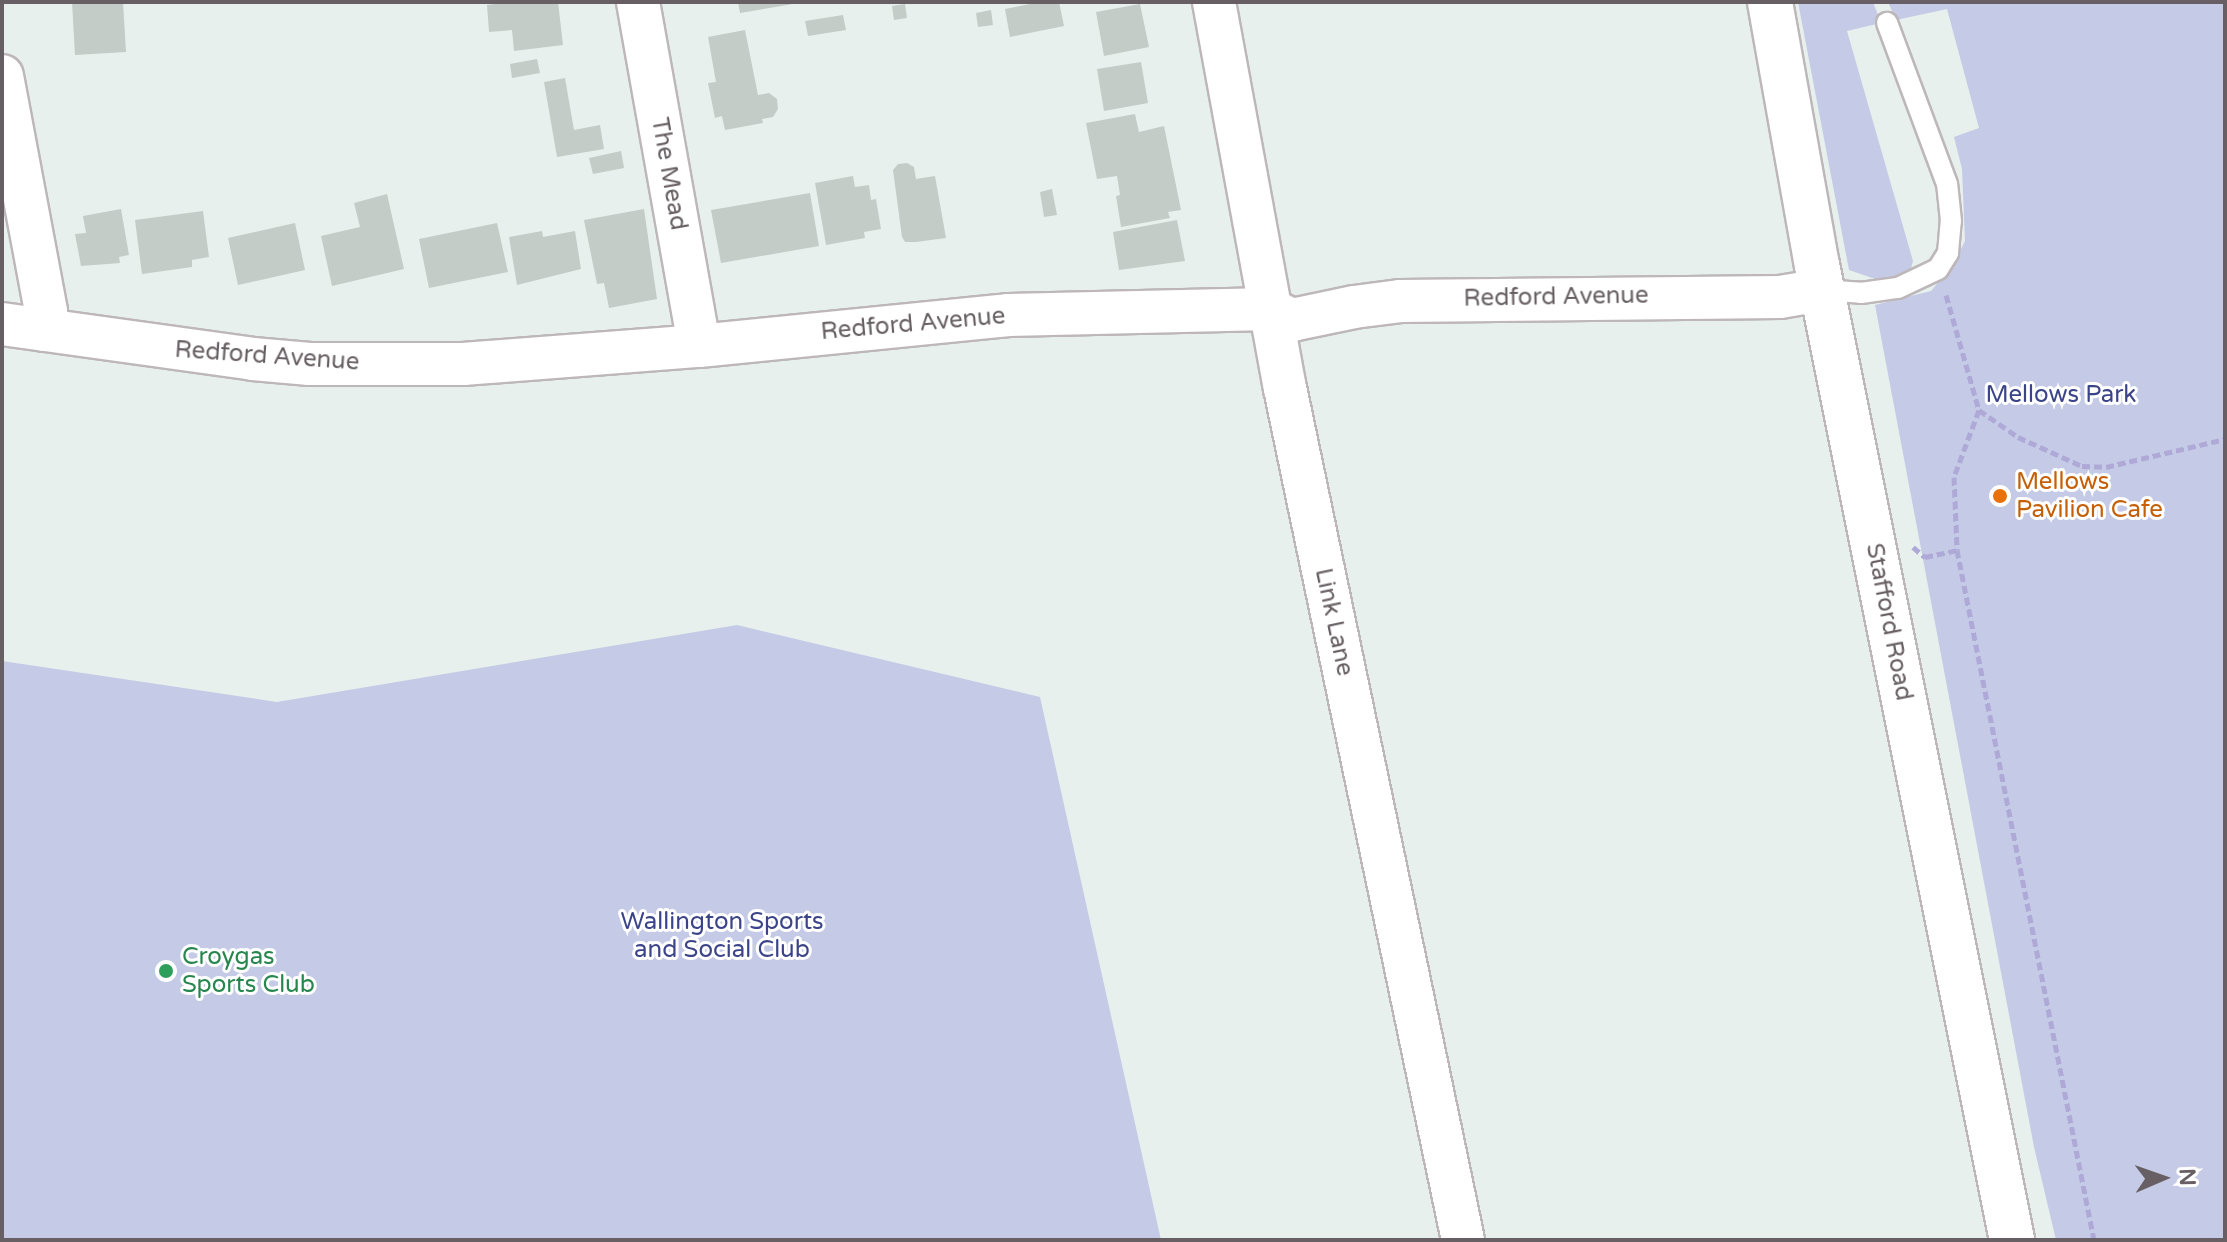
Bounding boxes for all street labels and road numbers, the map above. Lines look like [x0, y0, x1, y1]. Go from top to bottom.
street label: The Mead [645, 115, 693, 233]
street label: Redford Avenue [1463, 281, 1649, 313]
street label: Redford Avenue [820, 302, 1006, 346]
street label: Redford Avenue [174, 335, 360, 377]
street label: Stafford Road [1860, 541, 1918, 703]
street label: Link Lane [1309, 566, 1359, 678]

